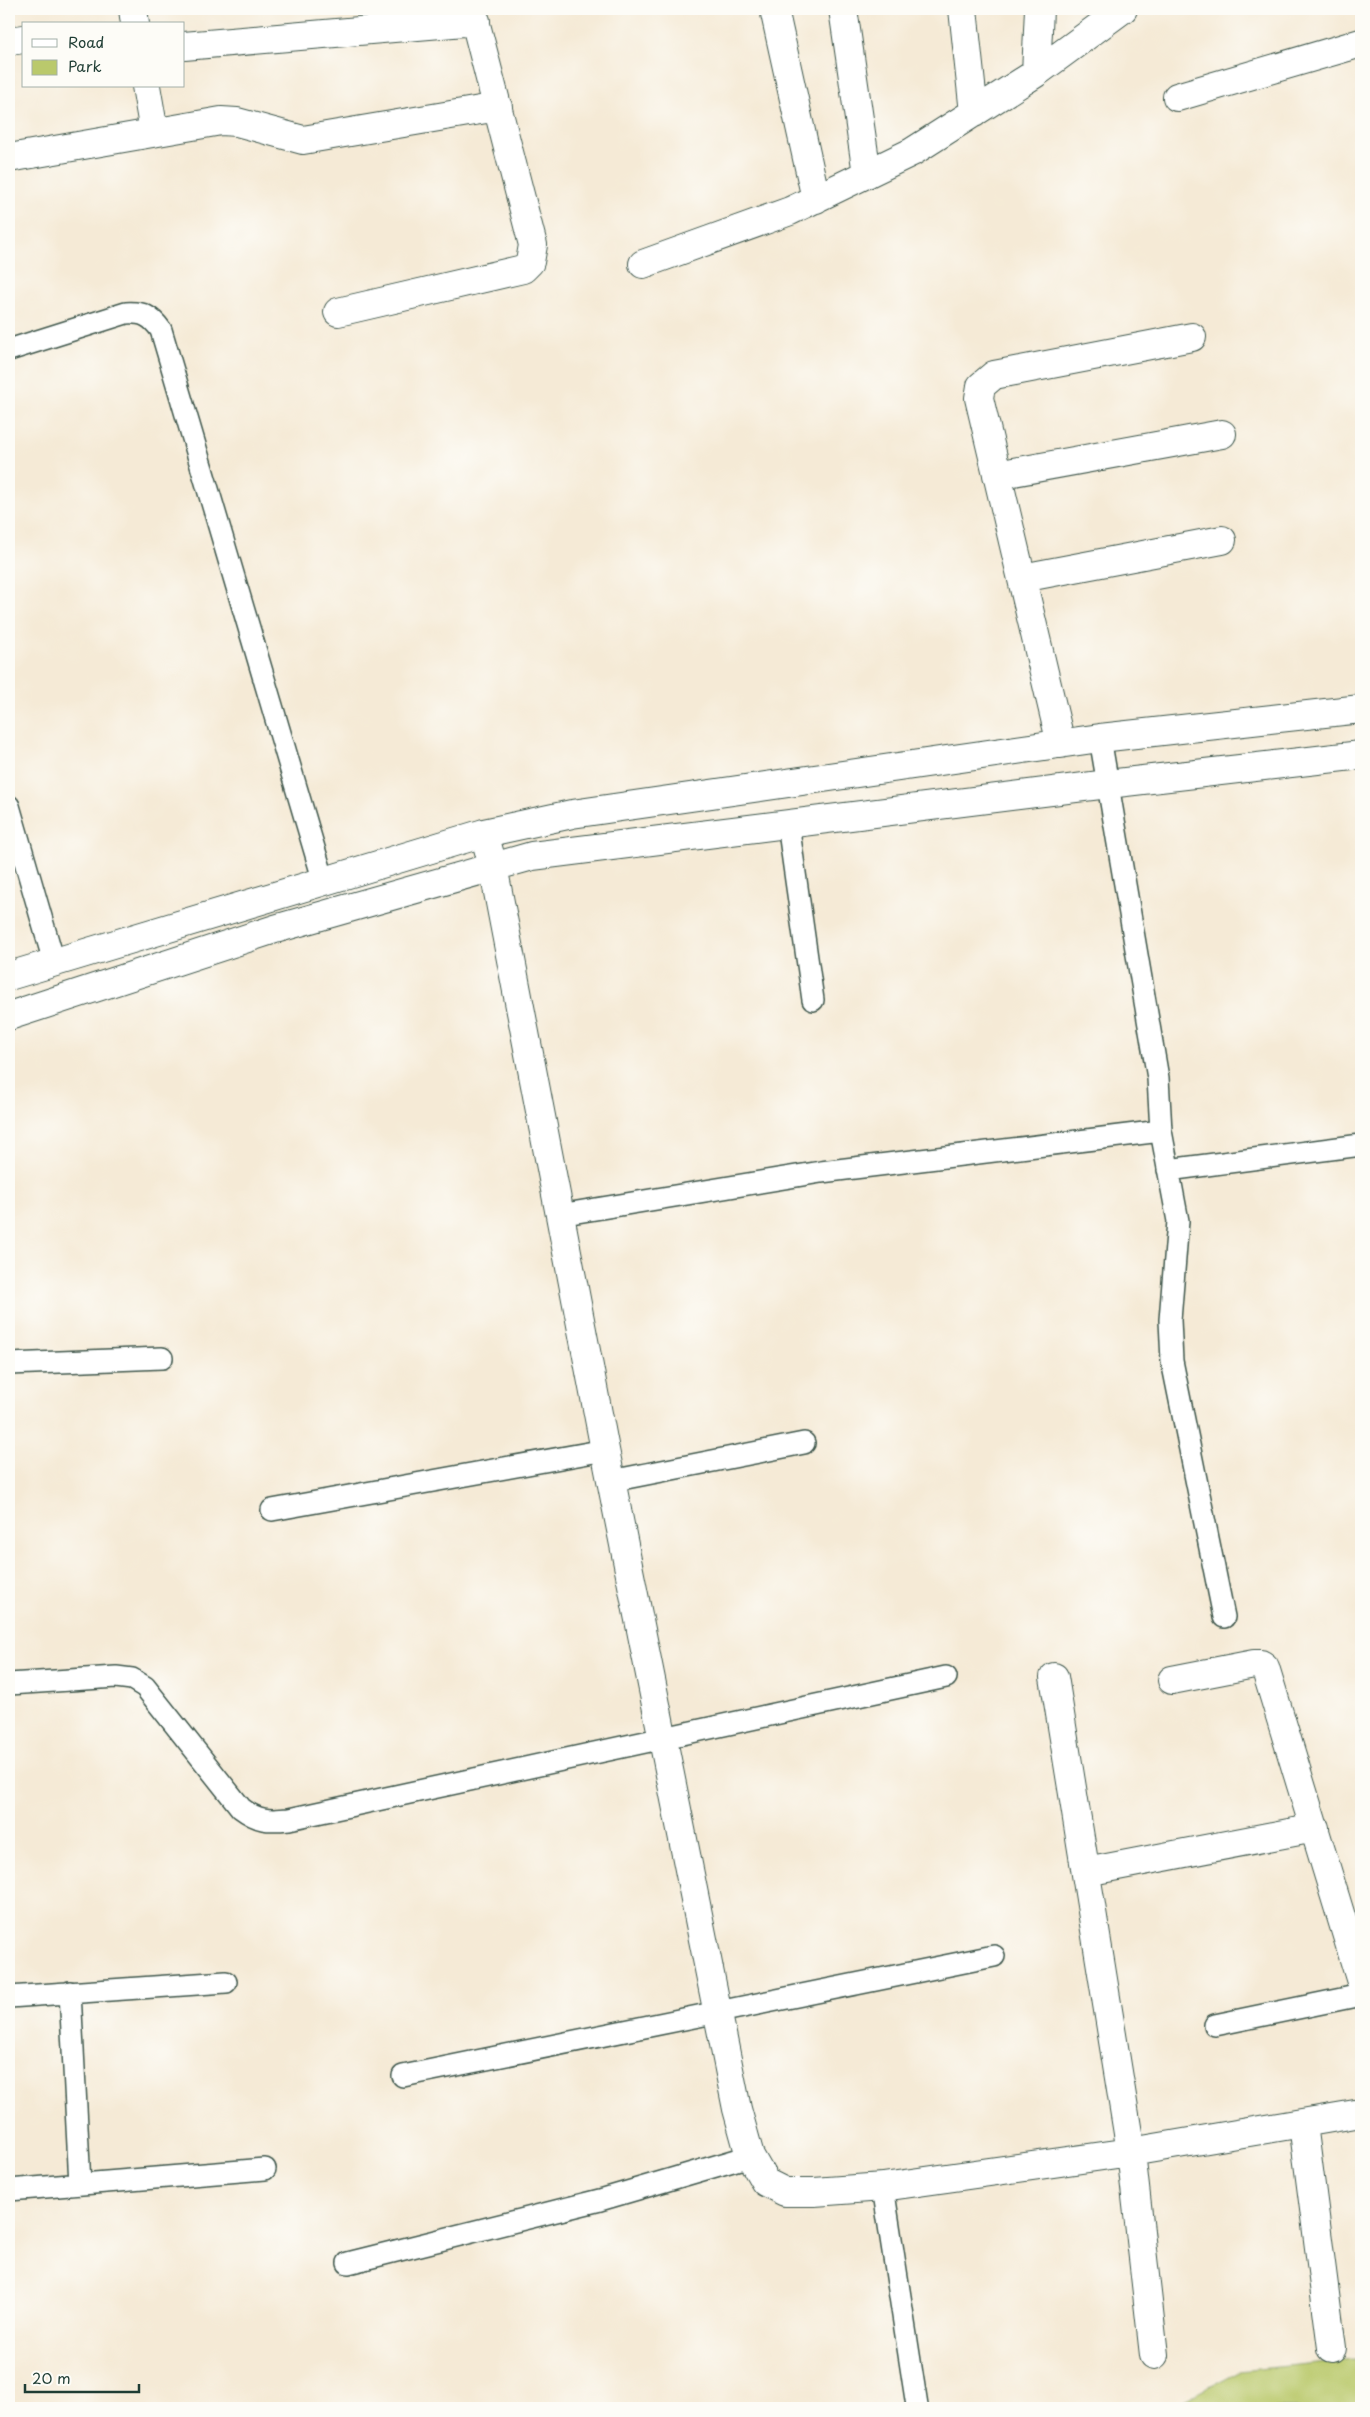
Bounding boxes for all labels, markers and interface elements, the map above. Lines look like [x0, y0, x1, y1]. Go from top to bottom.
legend [22, 22, 185, 88]
text: Road [68, 30, 104, 53]
text: Park [68, 54, 102, 77]
scale bar [25, 2362, 139, 2394]
text: 20 m [32, 2366, 71, 2389]

